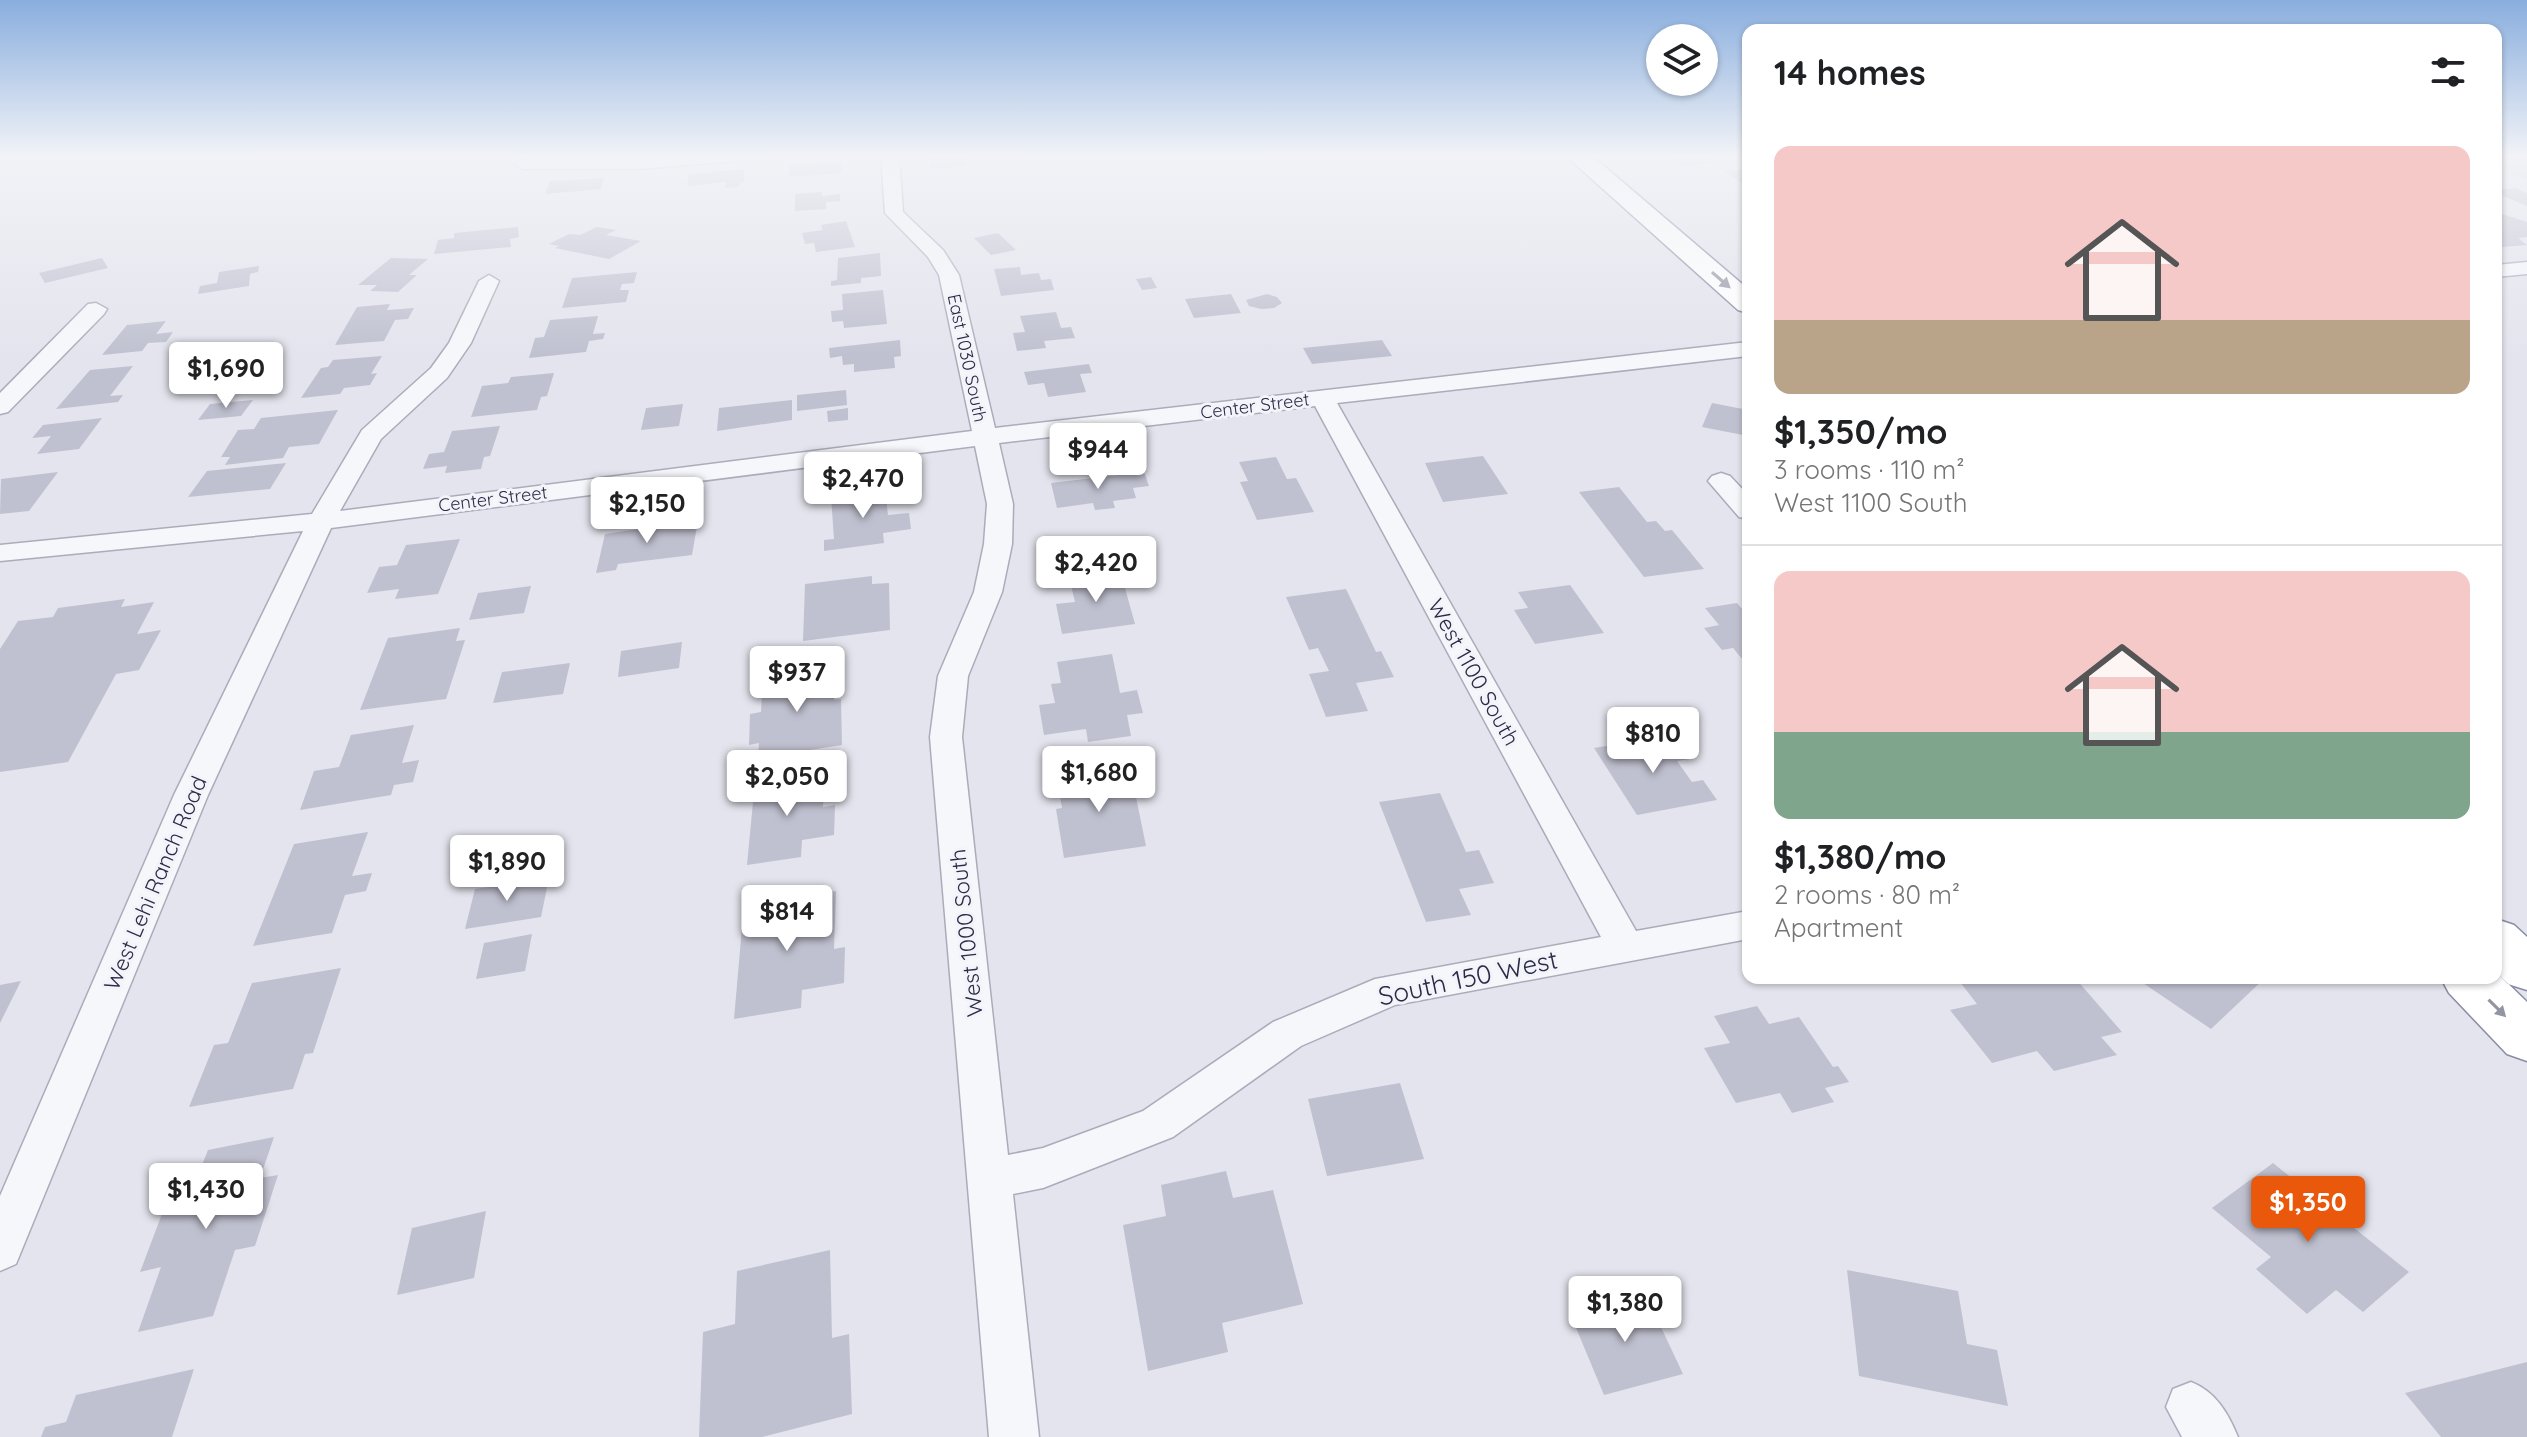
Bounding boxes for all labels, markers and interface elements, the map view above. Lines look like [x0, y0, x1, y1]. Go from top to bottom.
map controls [1646, 24, 1718, 96]
button: layers [1646, 24, 1718, 96]
icon: filters [2426, 50, 2470, 94]
text: 14 homes [1774, 51, 1926, 94]
icon: home [2050, 198, 2194, 342]
one-way arrow [1710, 271, 1730, 288]
street label: East 1030 South [943, 292, 992, 424]
pin: $1,690 [161, 342, 291, 410]
text: $1,690 [187, 351, 265, 384]
street label: Center Street [1199, 387, 1311, 424]
text: $1,350/mo [1774, 410, 1947, 453]
pin: $944 [1051, 423, 1145, 491]
text: $944 [1068, 432, 1128, 465]
pin: $2,470 [798, 452, 928, 520]
text: 3 rooms · 110 m² [1774, 453, 1965, 486]
text: $2,470 [822, 461, 904, 494]
pin: $2,150 [582, 477, 712, 545]
street label: Center Street [437, 480, 549, 517]
text: $2,150 [609, 486, 685, 519]
text: West 1100 South [1774, 486, 1968, 519]
pin: $2,420 [1031, 536, 1161, 604]
text: $2,420 [1054, 545, 1138, 578]
street label: West 1100 South [1422, 594, 1526, 750]
icon: home [2050, 623, 2194, 767]
pin: $937 [750, 646, 844, 714]
text: $937 [768, 655, 826, 688]
pin: $810 [1606, 707, 1700, 775]
text: $810 [1625, 716, 1681, 749]
pin: $1,680 [1034, 746, 1164, 814]
pin: $2,050 [722, 750, 852, 818]
text: $1,680 [1060, 755, 1138, 788]
text: $2,050 [745, 759, 829, 792]
street label: West Lehi Ranch Road [97, 772, 213, 994]
pin: $1,890 [442, 835, 572, 903]
text: $1,380/mo [1774, 835, 1947, 878]
text: $1,890 [468, 844, 546, 877]
street label: West 1000 South [943, 848, 989, 1018]
text: 2 rooms · 80 m² [1774, 878, 1960, 911]
pin: $814 [740, 885, 834, 953]
text: $814 [759, 894, 815, 927]
text: Apartment [1774, 911, 1903, 944]
street label: South 150 West [1375, 942, 1561, 1013]
one-way arrow [2487, 998, 2506, 1017]
pin: $1,430 [141, 1163, 271, 1231]
text: $1,430 [167, 1172, 245, 1205]
pin: $1,350 [2243, 1176, 2373, 1244]
text: $1,350 [2269, 1185, 2347, 1218]
pin: $1,380 [1560, 1276, 1690, 1344]
text: $1,380 [1587, 1285, 1663, 1318]

